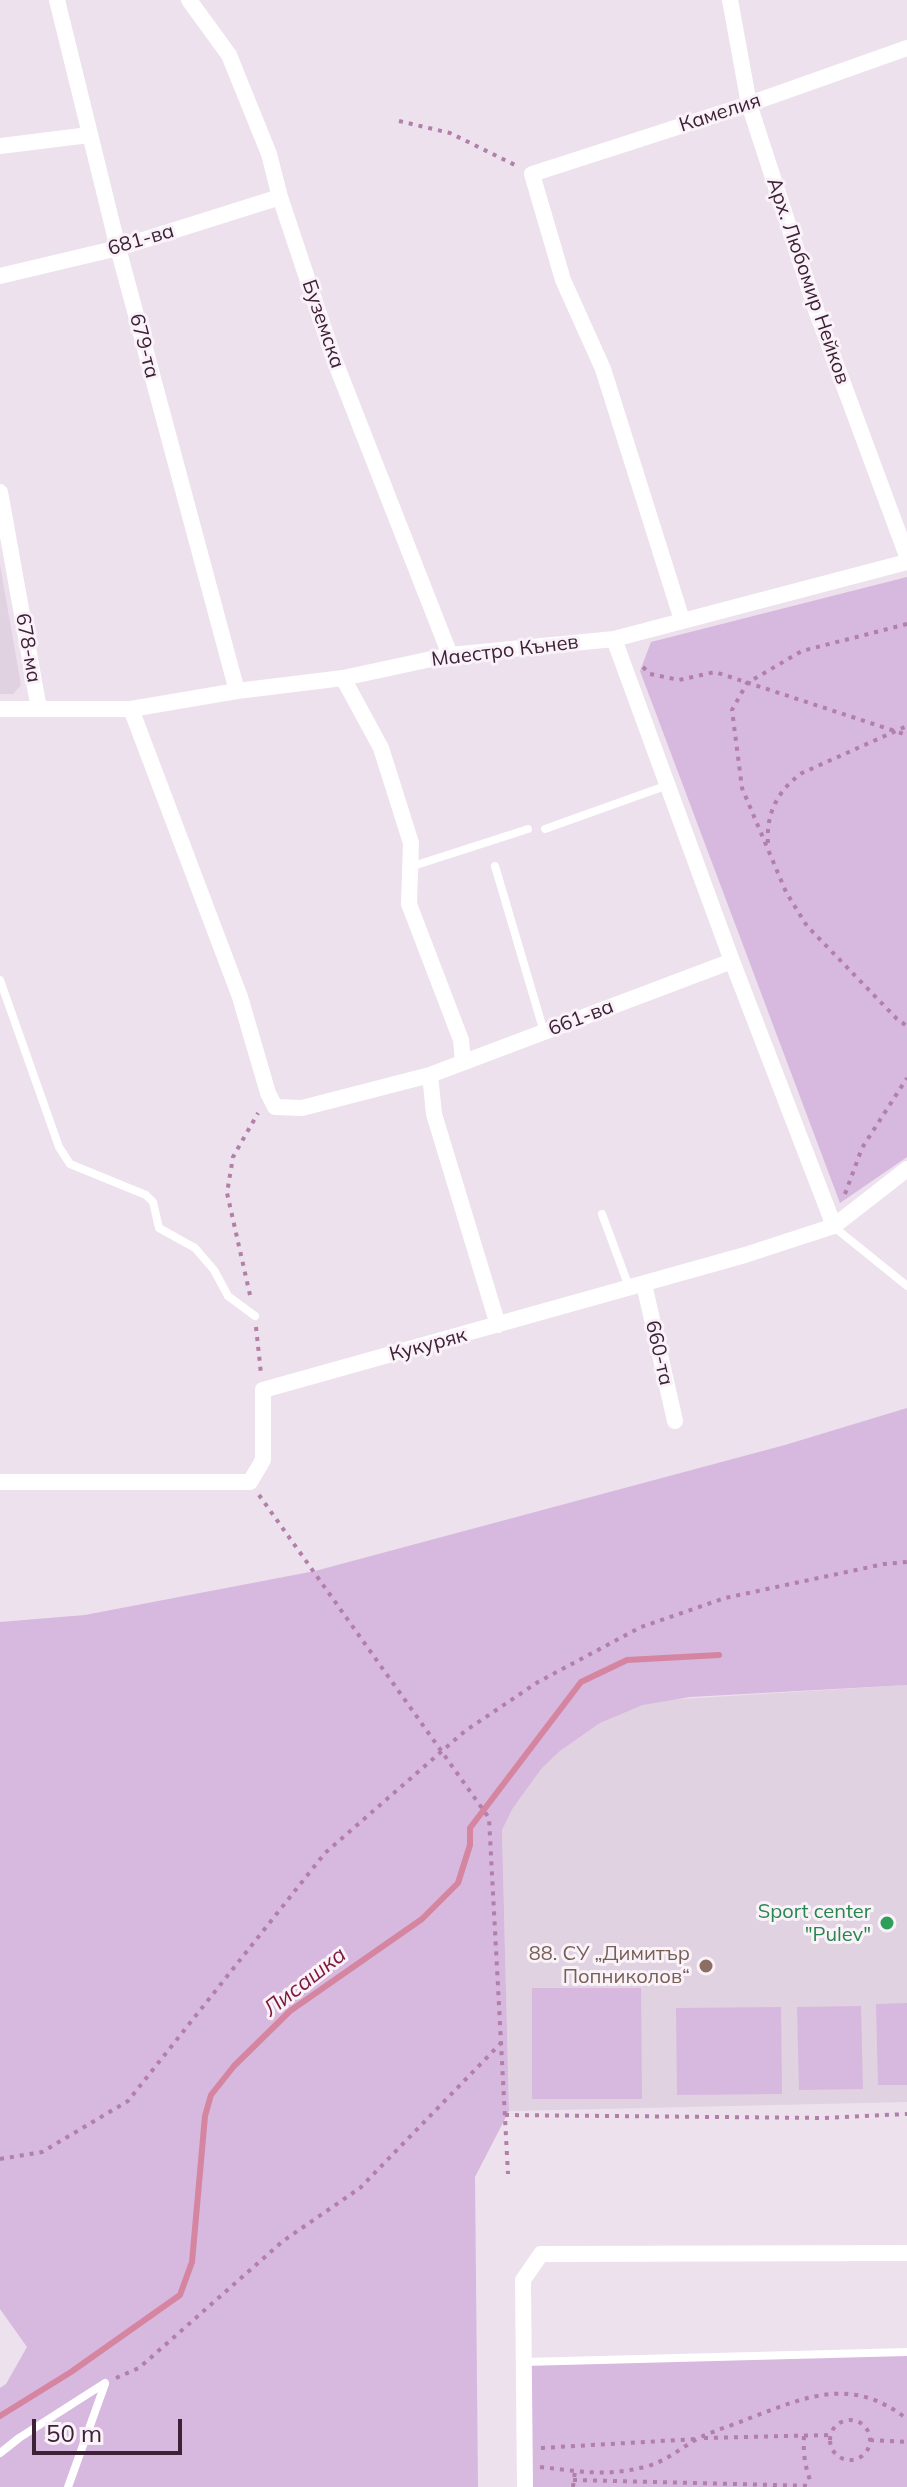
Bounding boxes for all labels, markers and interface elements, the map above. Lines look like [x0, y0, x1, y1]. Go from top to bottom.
street label: Камелия [676, 89, 764, 137]
street label: Арх. Любомир Нейков [761, 175, 855, 387]
street label: 681-ва [105, 219, 177, 261]
street label: Буземска [297, 277, 349, 371]
street label: 679-та [124, 311, 164, 381]
street label: 678-ма [10, 611, 46, 685]
street label: Маестро Кънев [430, 630, 580, 672]
street label: 661-ва [545, 995, 617, 1041]
street label: 660-та [640, 1318, 678, 1388]
street label: Кукуряк [387, 1323, 469, 1367]
place label: Sport center "Pulev" [758, 1900, 871, 1947]
marker: Sport center "Pulev" [878, 1914, 896, 1932]
water label: Лисашка [258, 1942, 352, 2022]
place label: 88. СУ „Димитър Попниколов“ [529, 1942, 690, 1989]
marker: 88. СУ „Димитър Попниколов“ [697, 1957, 715, 1975]
scale bar [36, 2403, 186, 2453]
text: 50 m [46, 2418, 102, 2448]

